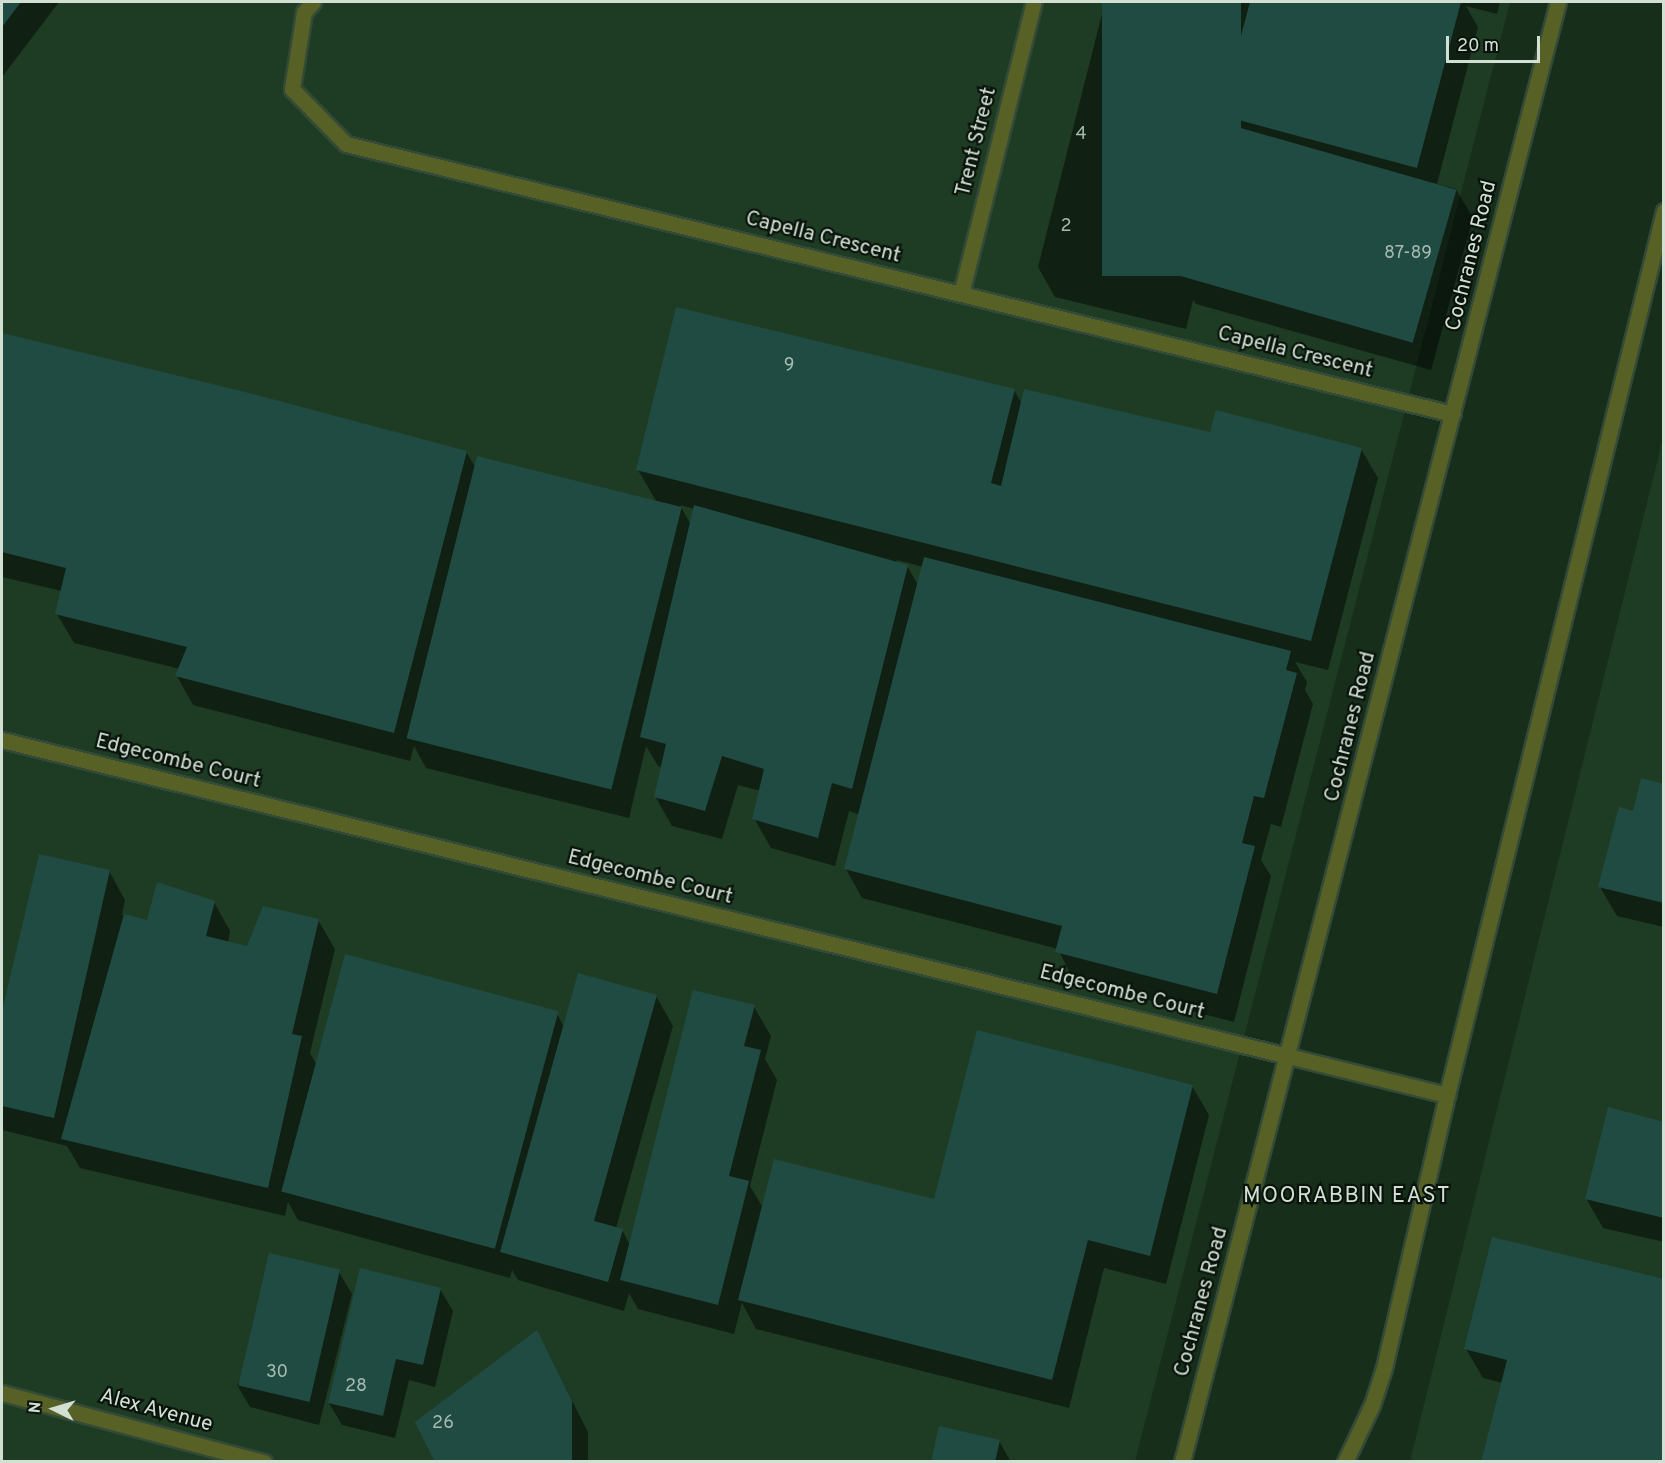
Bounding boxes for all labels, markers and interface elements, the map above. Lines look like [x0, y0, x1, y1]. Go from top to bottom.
scale bar [1449, 24, 1544, 62]
text: 20 m [1457, 35, 1499, 58]
street label: Trent Street [951, 85, 1003, 199]
house number: 4 [1075, 124, 1087, 146]
street label: Cochranes Road [1441, 178, 1503, 334]
street label: Capella Crescent [743, 207, 903, 269]
house number: 2 [1060, 216, 1072, 238]
house number: 87-89 [1384, 243, 1432, 265]
street label: Capella Crescent [1215, 322, 1375, 384]
house number: 9 [784, 355, 794, 377]
street label: Cochranes Road [1320, 649, 1382, 805]
street label: Edgecombe Court [93, 729, 263, 795]
street label: Edgecombe Court [565, 845, 735, 911]
street label: Edgecombe Court [1037, 960, 1207, 1026]
district label: MOORABBIN EAST [1243, 1184, 1451, 1210]
street label: Cochranes Road [1170, 1224, 1234, 1380]
house number: 30 [266, 1362, 288, 1384]
house number: 28 [345, 1376, 367, 1398]
north arrow [24, 1379, 84, 1439]
street label: Alex Avenue [97, 1384, 215, 1438]
text: N [26, 1401, 47, 1414]
house number: 26 [432, 1413, 454, 1435]

